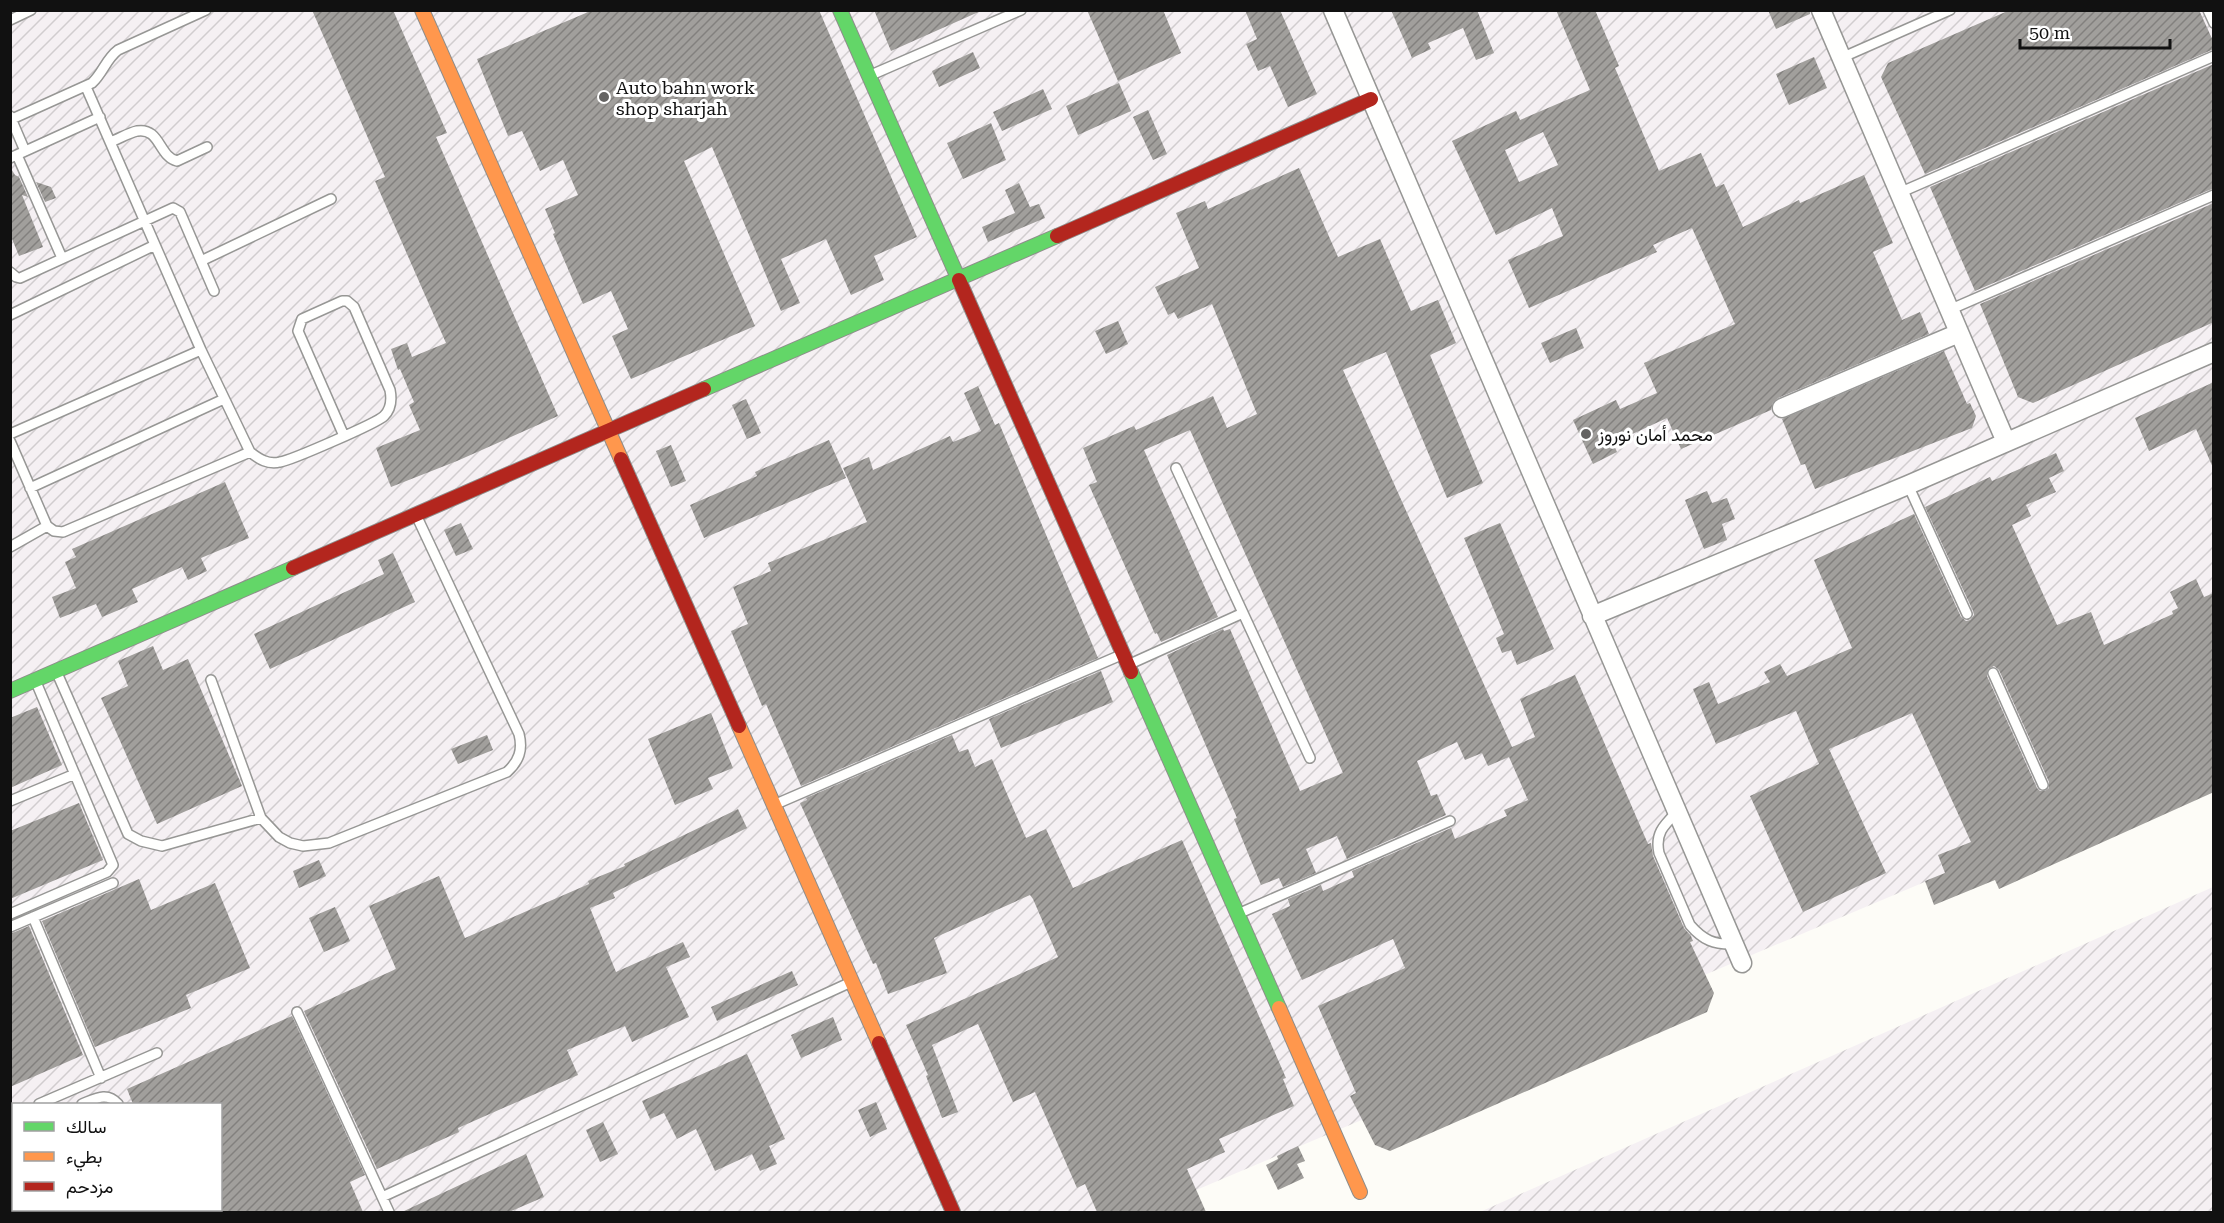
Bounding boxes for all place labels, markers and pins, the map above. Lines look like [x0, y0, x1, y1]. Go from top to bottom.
place label: Auto bahn work shop sharjah [616, 77, 755, 119]
marker: Auto bahn work shop sharjah [597, 90, 611, 104]
place label: محمد أمان نوروز [1597, 424, 1713, 446]
marker: محمد أمان نوروز [1579, 427, 1593, 441]

